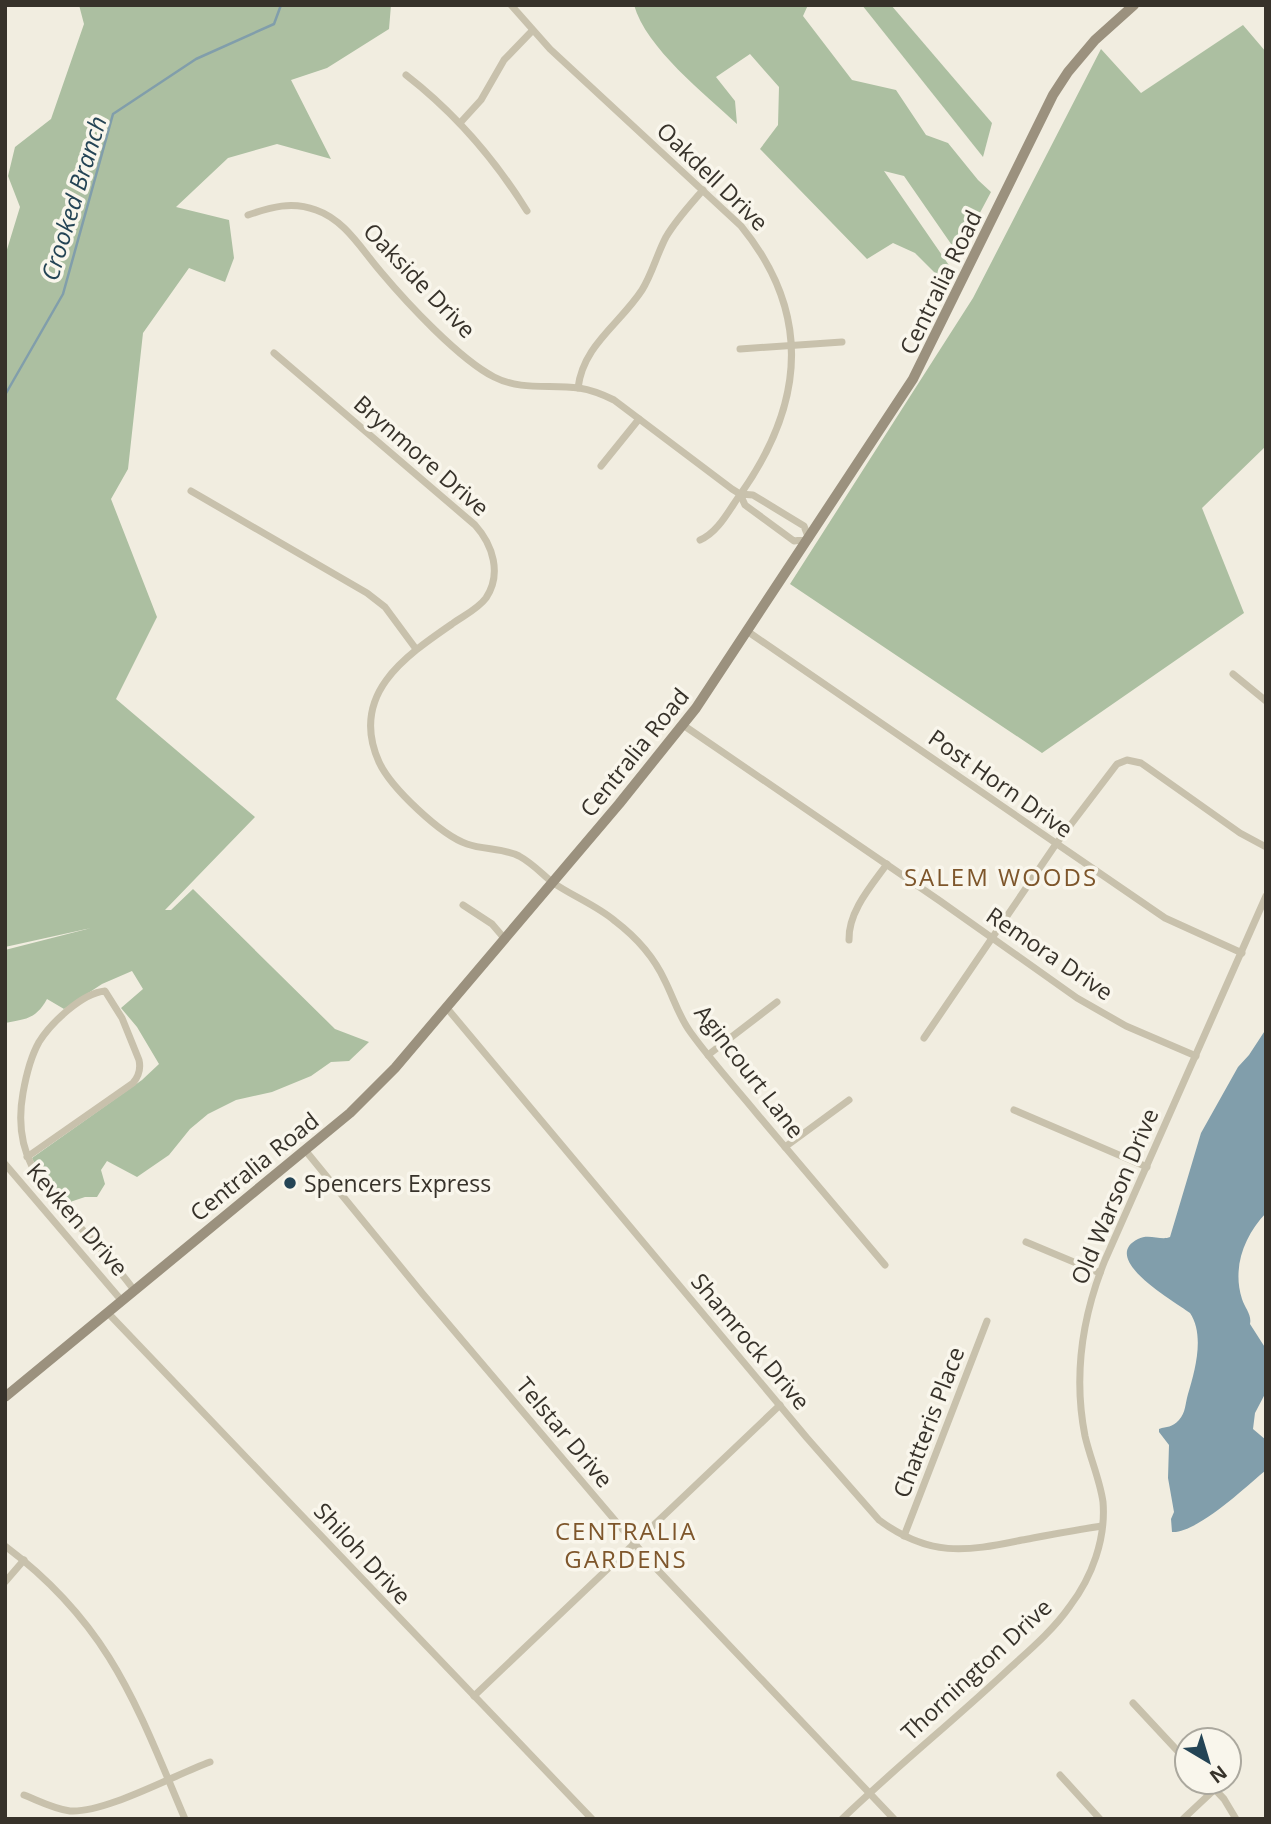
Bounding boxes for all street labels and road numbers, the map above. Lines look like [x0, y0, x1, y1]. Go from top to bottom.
street label: Oakdell Drive [650, 115, 776, 237]
street label: Centralia Road [891, 204, 989, 360]
street label: Oakside Drive [357, 215, 483, 345]
street label: Brynmore Drive [348, 387, 496, 523]
street label: Centralia Road [572, 681, 696, 823]
street label: Post Horn Drive [922, 721, 1080, 845]
street label: Remora Drive [980, 899, 1120, 1007]
street label: Agincourt Lane [688, 998, 812, 1144]
street label: Old Warson Drive [1062, 1103, 1166, 1289]
street label: Centralia Road [183, 1104, 325, 1228]
street label: Kevken Drive [20, 1156, 136, 1282]
street label: Shamrock Drive [684, 1266, 818, 1416]
street label: Chatteris Place [885, 1342, 971, 1502]
street label: Telstar Drive [509, 1370, 621, 1494]
street label: Shiloh Drive [307, 1495, 419, 1611]
street label: Thornington Drive [894, 1591, 1058, 1747]

